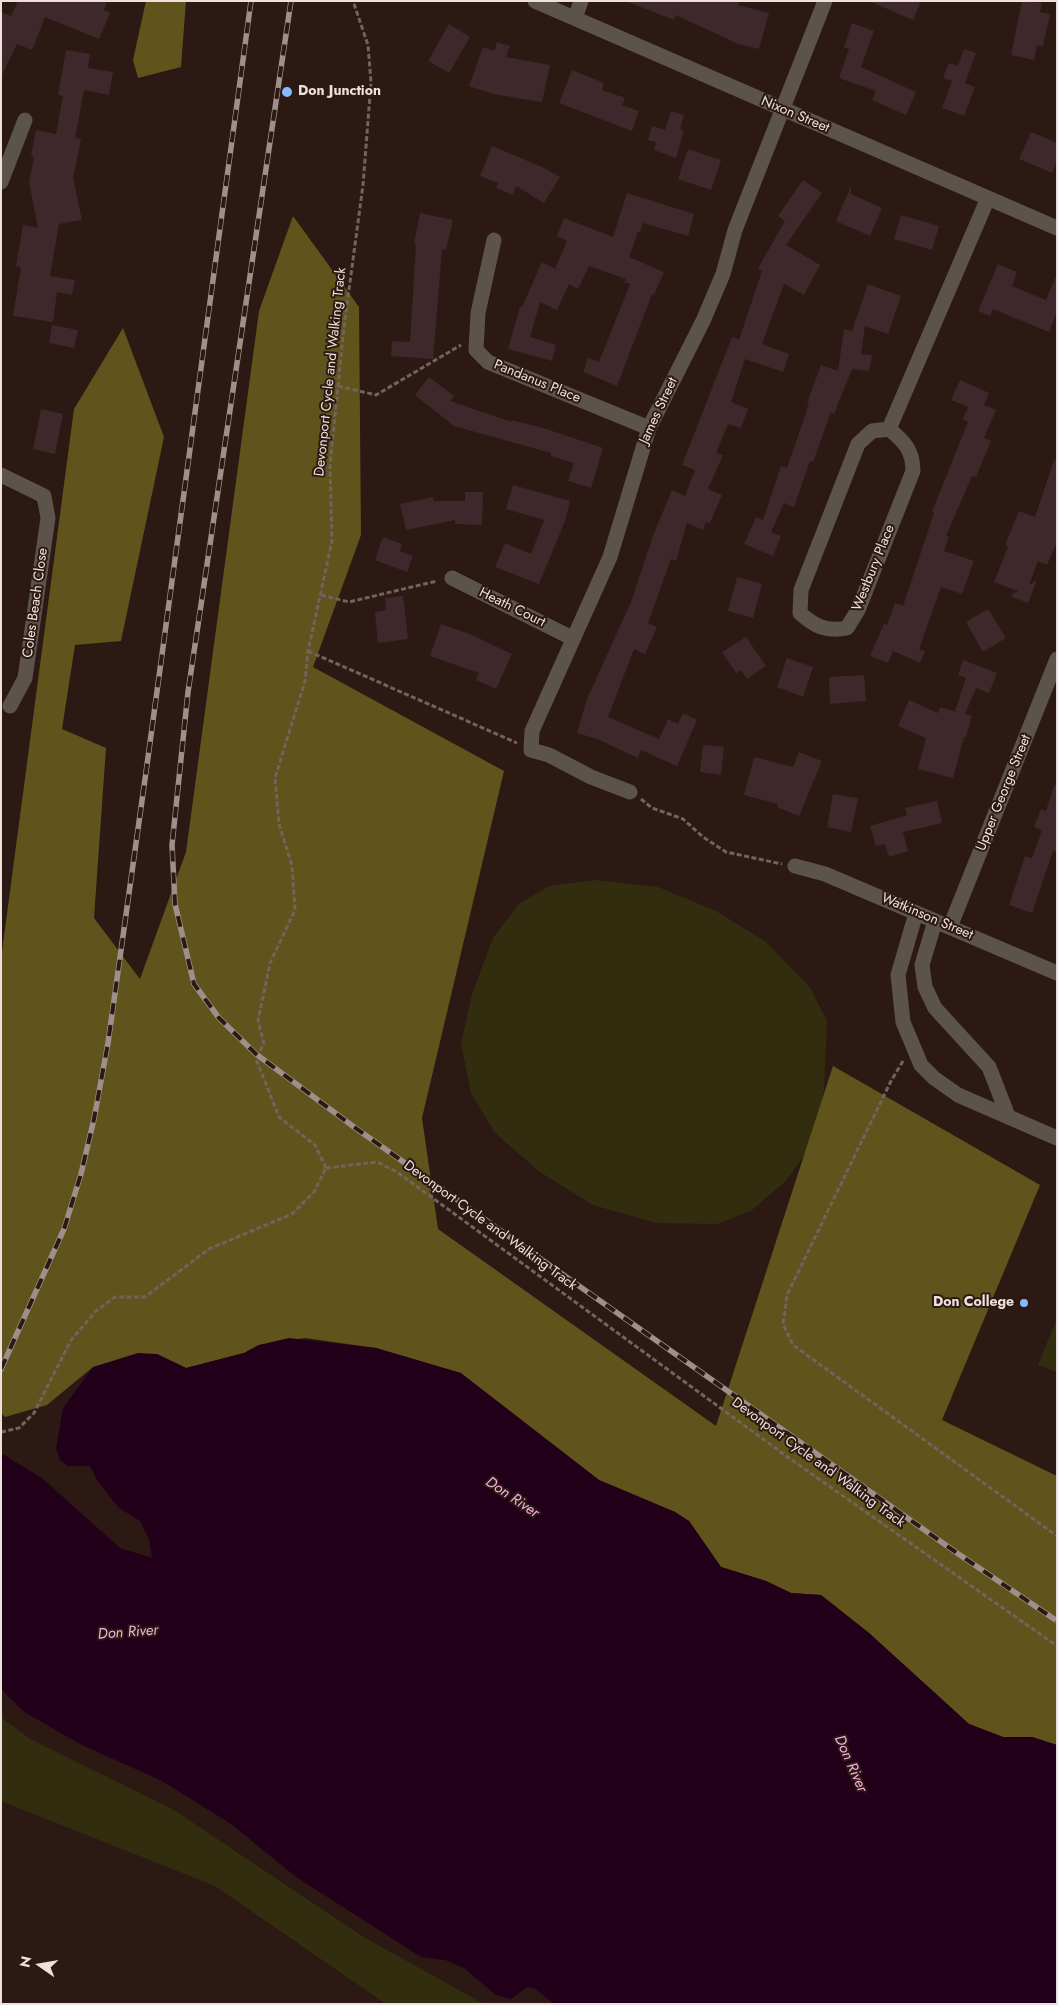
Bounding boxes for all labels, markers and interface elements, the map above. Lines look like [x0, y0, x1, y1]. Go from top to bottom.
place label: Don Junction [298, 84, 381, 100]
marker: Don Junction [280, 85, 294, 99]
street label: Nixon Street [758, 93, 832, 137]
street label: Devonport Cycle and Walking Track [312, 267, 350, 477]
street label: Pandanus Place [491, 357, 583, 407]
street label: James Street [636, 375, 682, 447]
street label: Westbury Place [849, 522, 899, 614]
street label: Coles Beach Close [20, 547, 52, 659]
street label: Heath Court [476, 585, 548, 631]
street label: Upper George Street [973, 732, 1035, 854]
street label: Watkinson Street [879, 890, 975, 944]
street label: Devonport Cycle and Walking Track [400, 1157, 580, 1295]
place label: Don College [933, 1295, 1014, 1311]
marker: Don College [1018, 1297, 1030, 1309]
street label: Devonport Cycle and Walking Track [728, 1394, 908, 1532]
water label: Don River [482, 1474, 542, 1522]
water label: Don River [97, 1622, 159, 1644]
water label: Don River [829, 1733, 871, 1795]
north arrow [15, 1940, 65, 1990]
text: N [14, 1954, 36, 1969]

